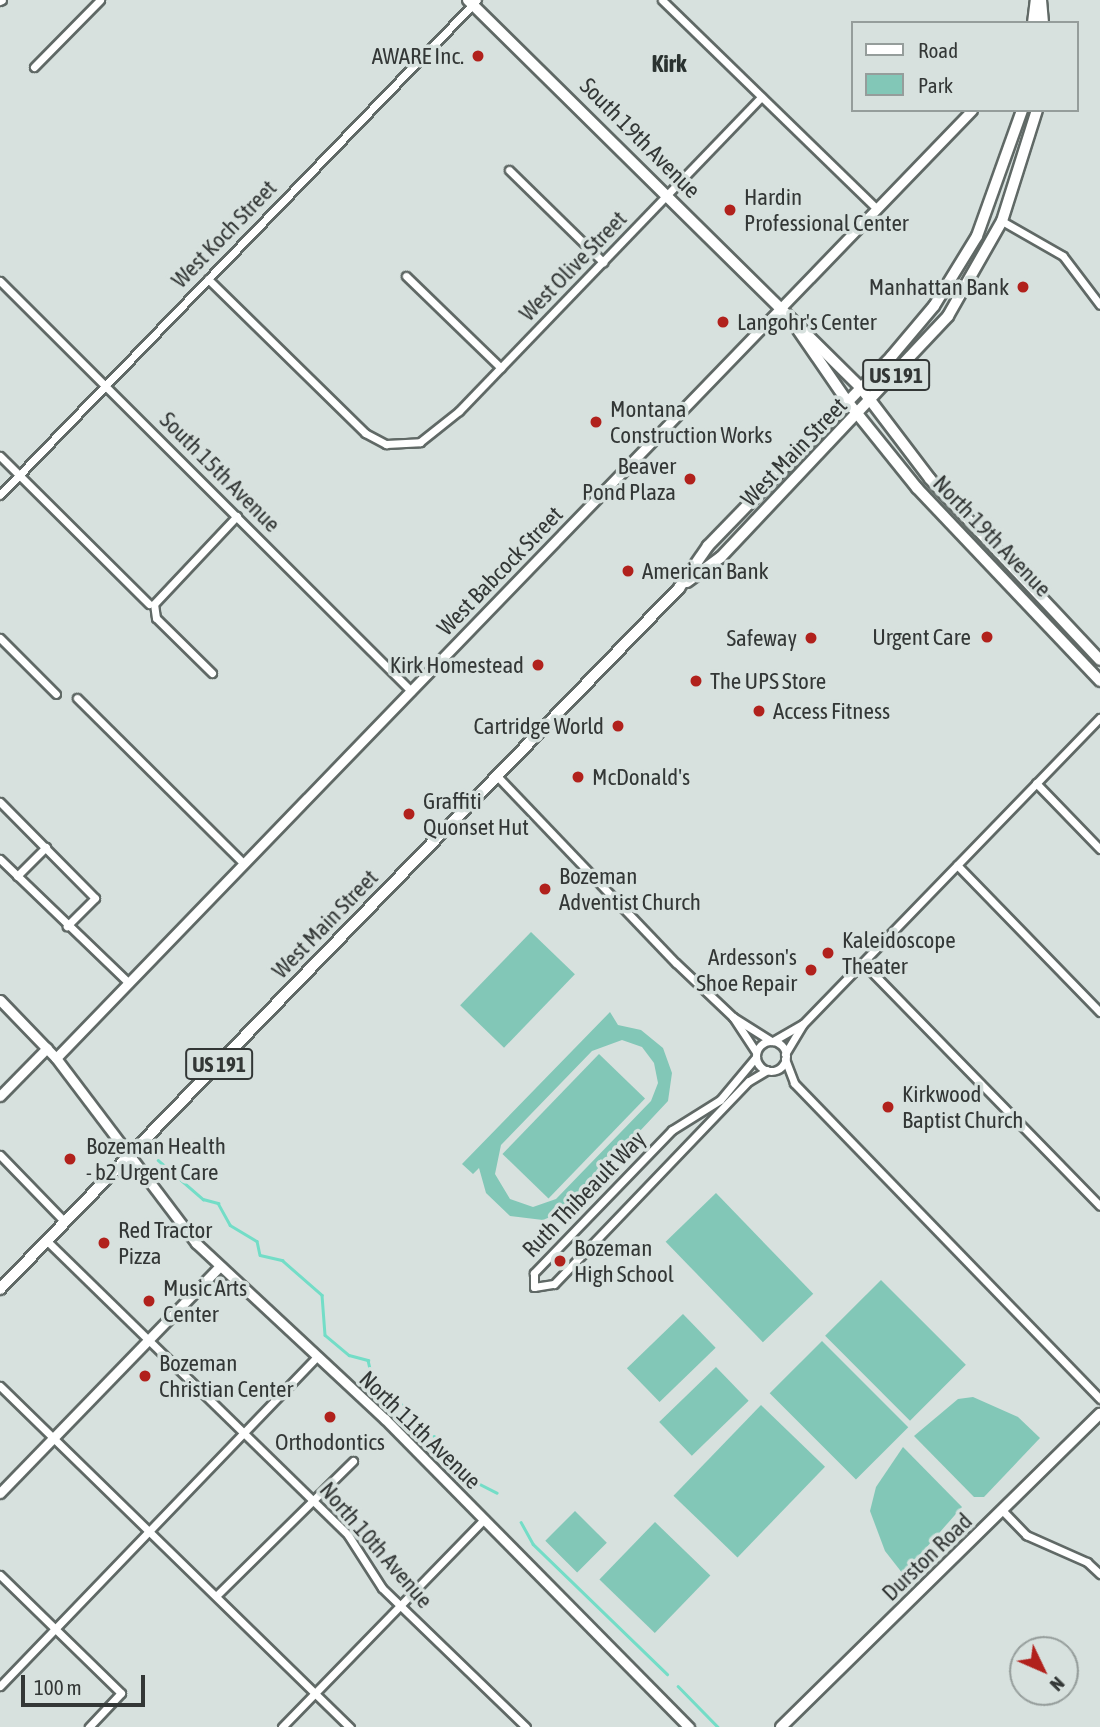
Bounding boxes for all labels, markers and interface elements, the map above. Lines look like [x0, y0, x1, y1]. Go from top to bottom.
legend [852, 21, 1079, 112]
text: Road [918, 38, 958, 62]
place label: AWARE Inc. [372, 42, 464, 70]
marker: AWARE Inc. [470, 48, 486, 64]
district label: Kirk [652, 50, 686, 78]
street label: South 19th Avenue [574, 72, 706, 204]
text: Park [918, 73, 953, 97]
street label: West Koch Street [166, 174, 282, 294]
place label: Hardin Professional Center [744, 183, 909, 237]
marker: Hardin Professional Center [722, 202, 738, 218]
street label: West Olive Street [514, 205, 632, 327]
place label: Manhattan Bank [869, 273, 1009, 301]
marker: Manhattan Bank [1015, 279, 1031, 295]
place label: Langohr's Center [737, 308, 877, 336]
marker: Langohr's Center [715, 314, 731, 330]
road number: US 191 [861, 358, 931, 392]
street label: West Main Street [735, 392, 853, 512]
place label: Montana Construction Works [610, 395, 772, 449]
street label: South 15th Avenue [154, 406, 286, 538]
marker: Montana Construction Works [588, 414, 604, 430]
place label: Beaver Pond Plaza [582, 452, 676, 506]
street label: North 19th Avenue [927, 470, 1057, 602]
marker: Beaver Pond Plaza [682, 471, 698, 487]
street label: West Babcock Street [432, 501, 568, 641]
place label: American Bank [642, 557, 769, 585]
marker: American Bank [620, 563, 636, 579]
place label: Urgent Care [872, 623, 971, 651]
place label: Safeway [726, 624, 797, 652]
marker: Urgent Care [977, 627, 997, 647]
marker: Safeway [803, 630, 819, 646]
place label: Kirk Homestead [390, 651, 524, 679]
marker: Kirk Homestead [530, 657, 546, 673]
place label: The UPS Store [710, 667, 826, 695]
marker: The UPS Store [688, 673, 704, 689]
place label: Access Fitness [773, 697, 890, 725]
marker: Access Fitness [751, 703, 767, 719]
place label: Cartridge World [473, 712, 604, 740]
marker: Cartridge World [610, 718, 626, 734]
place label: McDonald's [592, 763, 690, 791]
marker: McDonald's [570, 769, 586, 785]
place label: Graffiti Quonset Hut [423, 787, 529, 841]
marker: Graffiti Quonset Hut [401, 806, 417, 822]
place label: Bozeman Adventist Church [559, 862, 701, 916]
street label: West Main Street [266, 864, 384, 984]
marker: Bozeman Adventist Church [537, 881, 553, 897]
place label: Kaleidoscope Theater [842, 926, 956, 980]
place label: Ardesson's Shoe Repair [696, 943, 797, 997]
marker: Kaleidoscope Theater [820, 945, 836, 961]
marker: Ardesson's Shoe Repair [803, 962, 819, 978]
road number: US 191 [184, 1046, 254, 1082]
place label: Kirkwood Baptist Church [902, 1080, 1023, 1134]
marker: Kirkwood Baptist Church [880, 1099, 896, 1115]
street label: Ruth Thibeault Way [517, 1125, 651, 1263]
place label: Bozeman Health - b2 Urgent Care [86, 1132, 226, 1186]
marker: Bozeman Health - b2 Urgent Care [60, 1149, 80, 1169]
place label: Red Tractor Pizza [118, 1216, 212, 1270]
place label: Bozeman High School [574, 1234, 674, 1288]
marker: Red Tractor Pizza [96, 1235, 112, 1251]
marker: Bozeman High School [552, 1253, 568, 1269]
place label: Music Arts Center [163, 1274, 247, 1328]
marker: Music Arts Center [141, 1293, 157, 1309]
place label: Bozeman Christian Center [159, 1349, 293, 1403]
street label: North 11th Avenue [354, 1365, 486, 1495]
marker: Bozeman Christian Center [137, 1368, 153, 1384]
marker: Orthodontics [322, 1409, 338, 1425]
place label: Orthodontics [275, 1428, 385, 1456]
street label: North 10th Avenue [314, 1476, 438, 1614]
street label: Durston Road [876, 1507, 978, 1607]
north arrow [1009, 1636, 1079, 1706]
scale bar [24, 1660, 149, 1704]
text: N [1046, 1673, 1069, 1696]
text: 100 m [34, 1675, 82, 1699]

